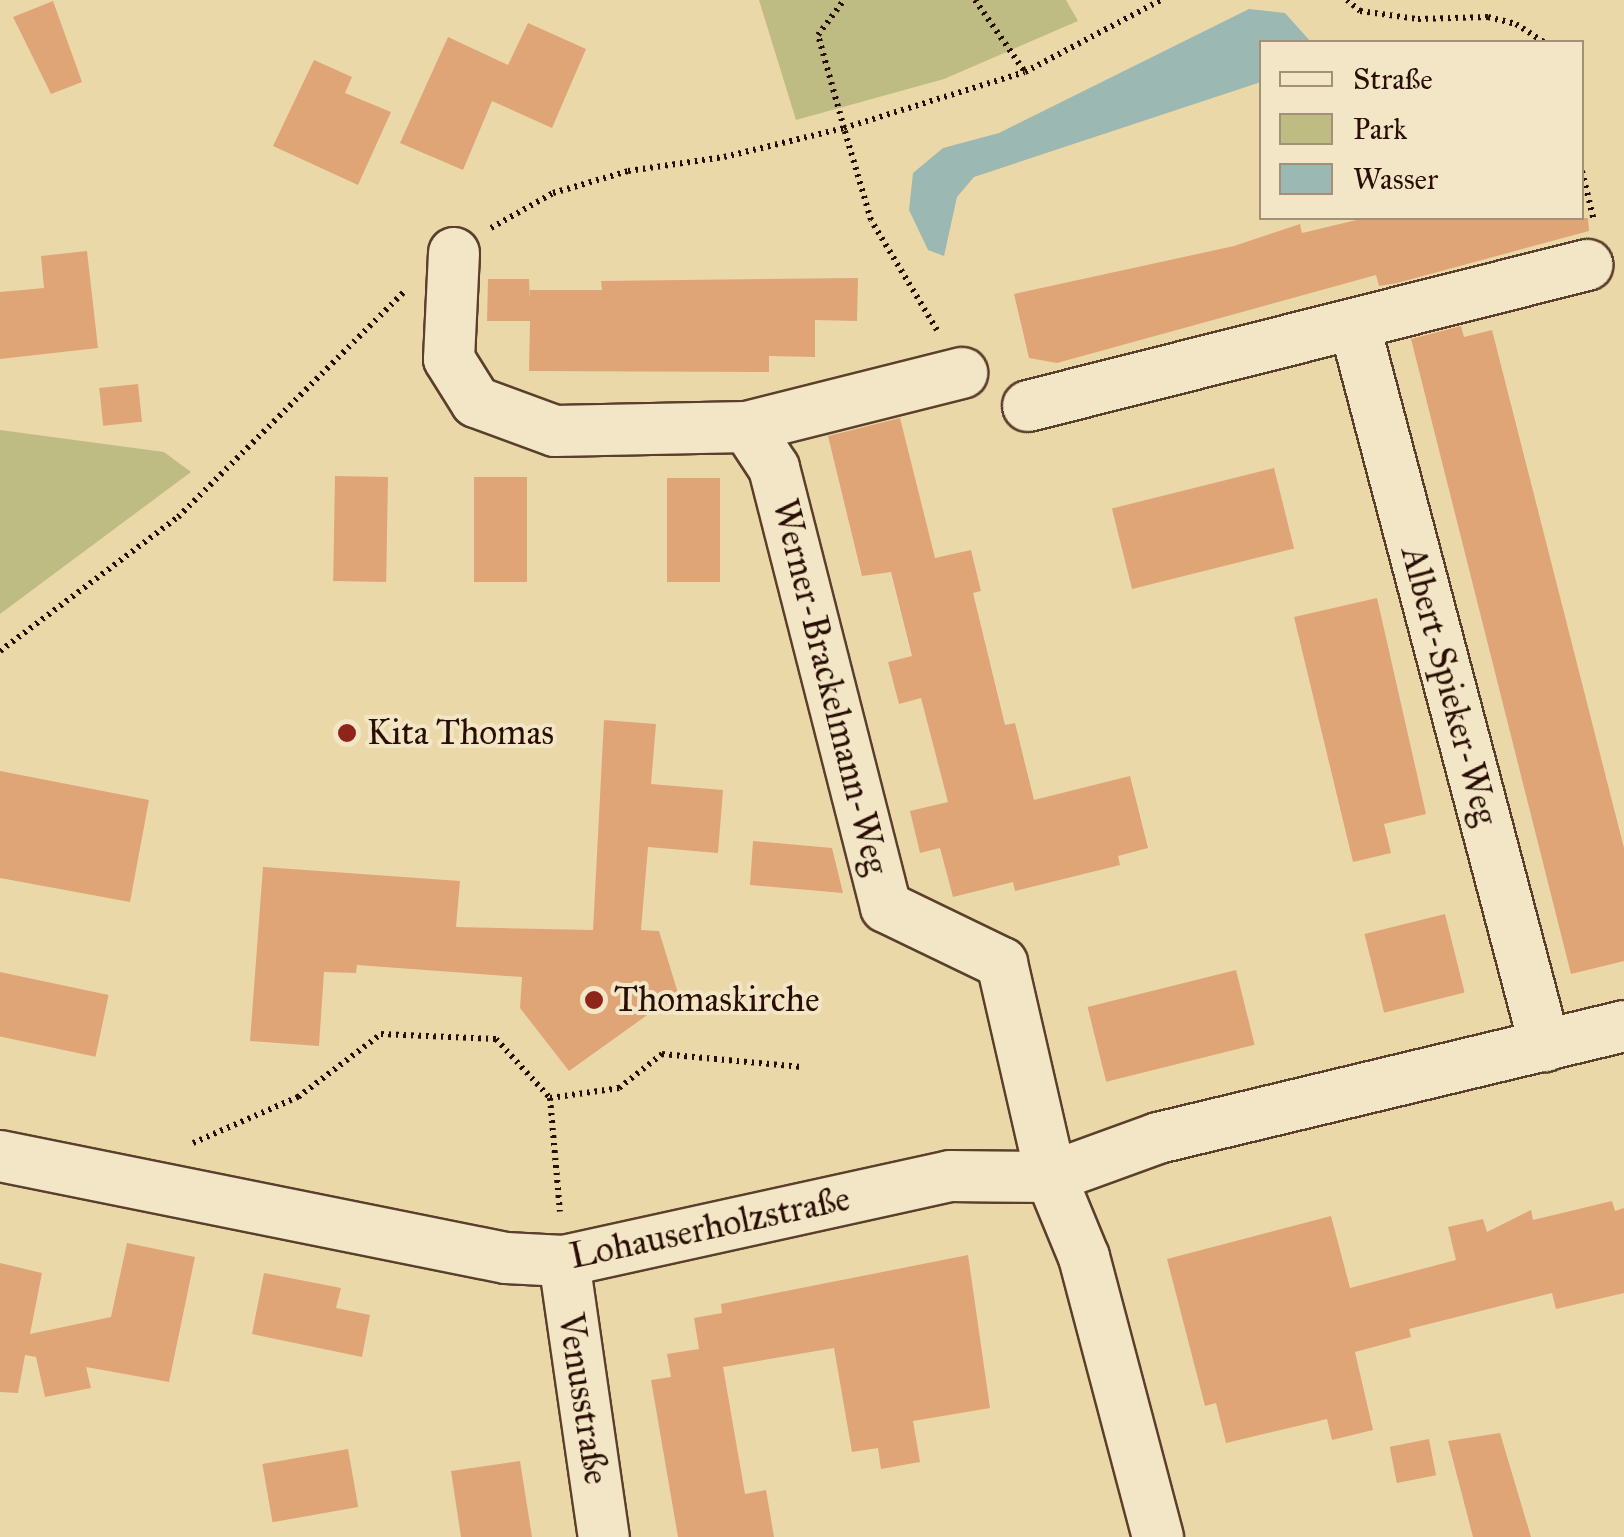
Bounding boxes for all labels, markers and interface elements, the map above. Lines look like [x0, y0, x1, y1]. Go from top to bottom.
legend [1259, 40, 1584, 220]
text: Straße [1353, 61, 1433, 97]
text: Park [1353, 111, 1407, 147]
text: Wasser [1353, 161, 1438, 197]
street label: Werner-Brackelmann-Weg [763, 495, 897, 879]
street label: Albert-Spieker-Weg [1392, 542, 1506, 830]
place label: Kita Thomas [367, 712, 554, 754]
marker: Kita Thomas [336, 722, 358, 744]
place label: Thomaskirche [614, 979, 819, 1021]
marker: Thomaskirche [583, 989, 605, 1011]
street label: Lohauserholzstraße [566, 1178, 854, 1278]
street label: Venusstraße [549, 1311, 617, 1487]

